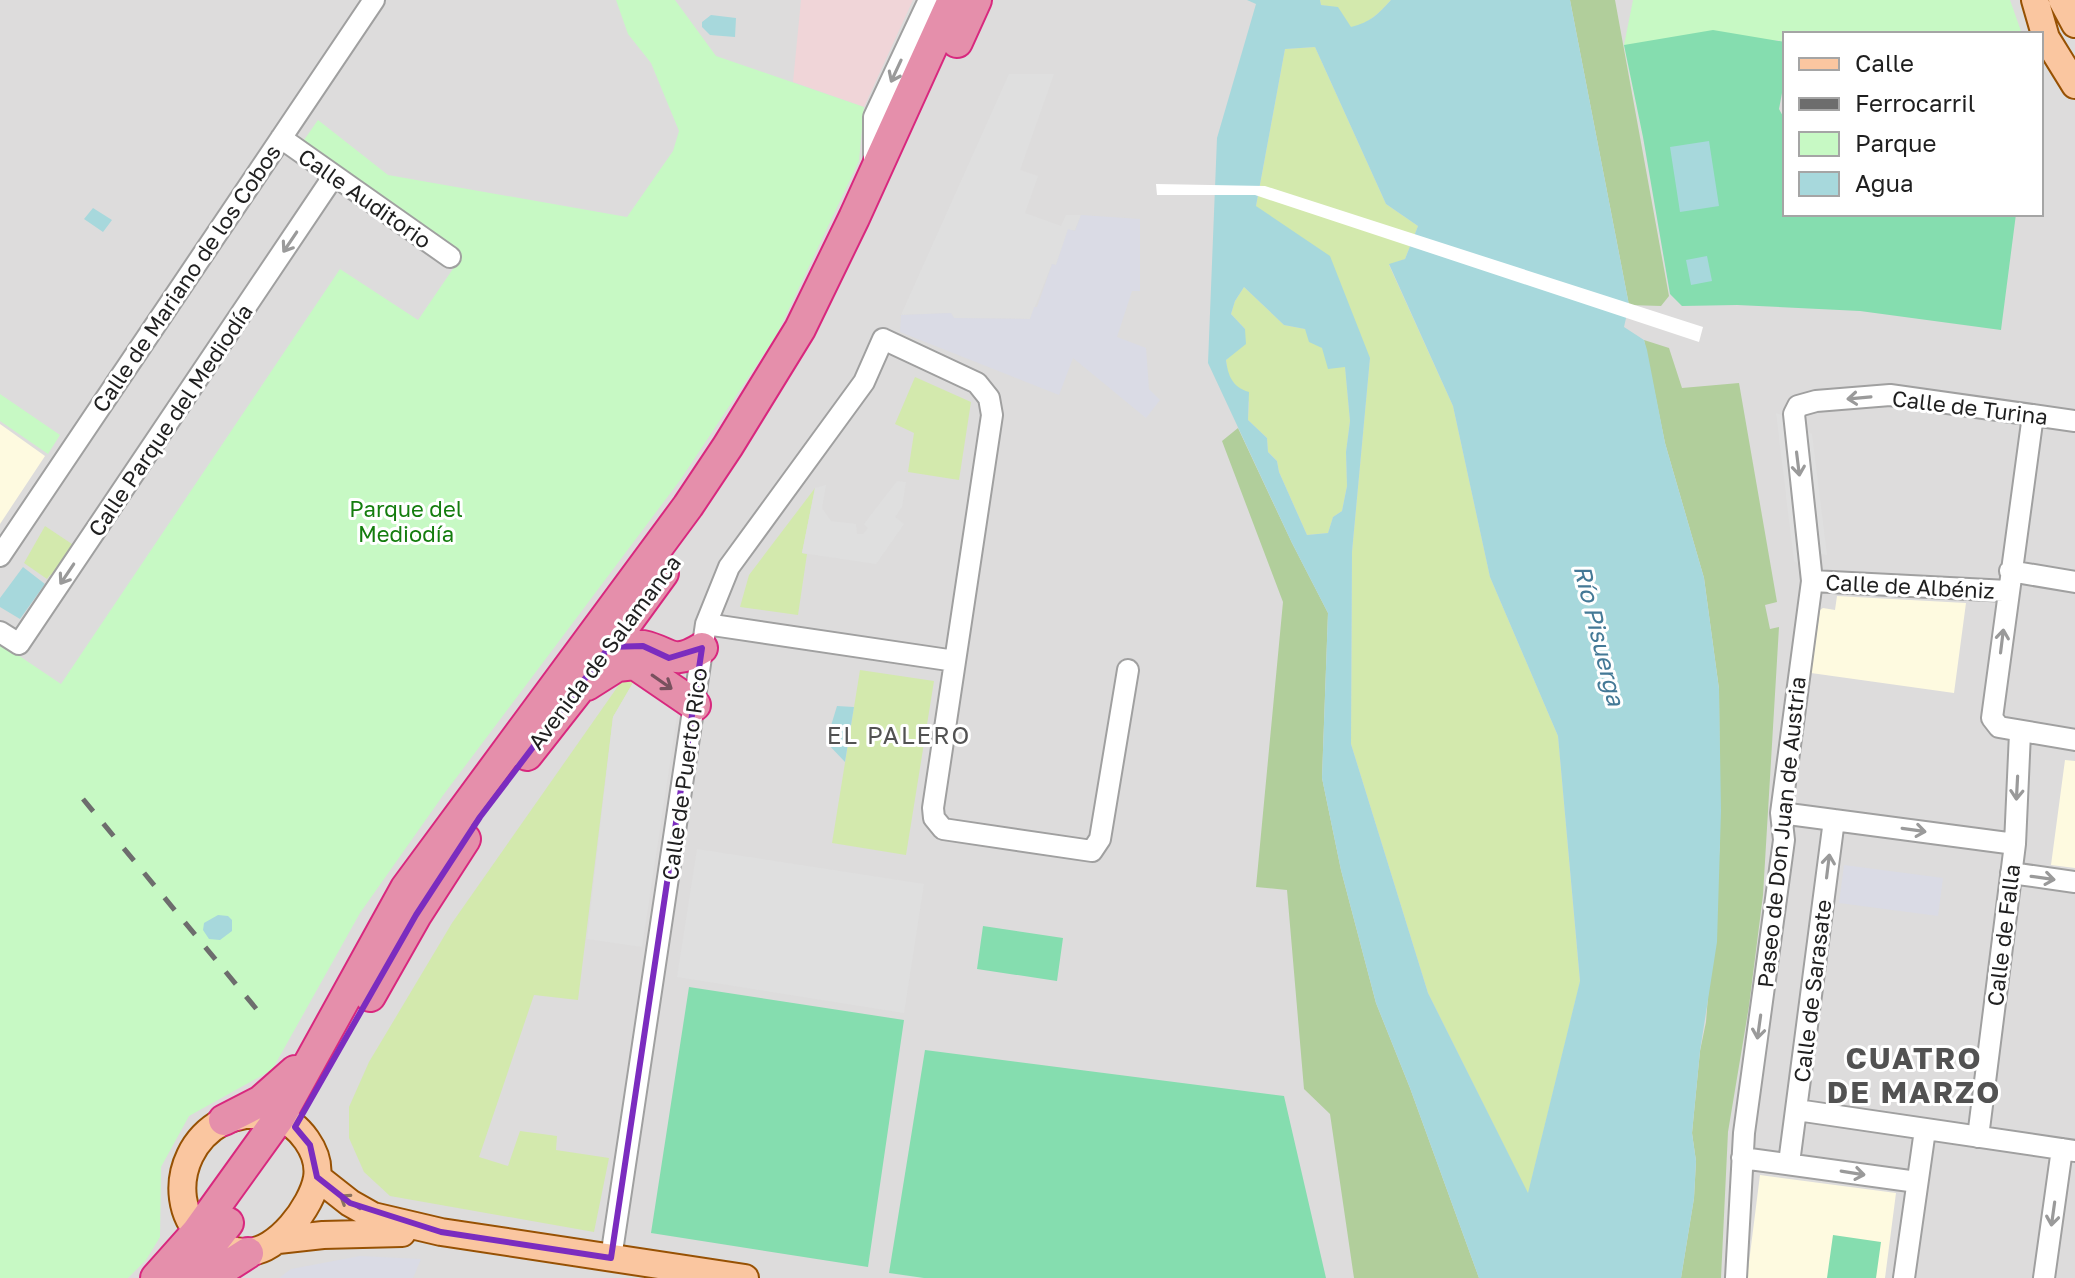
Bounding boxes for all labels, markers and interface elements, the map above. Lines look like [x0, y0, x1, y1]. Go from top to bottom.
legend [1783, 32, 2043, 216]
text: Calle [1855, 48, 1914, 77]
one-way arrow [888, 58, 903, 82]
text: Ferrocarril [1855, 88, 1975, 117]
text: Parque [1855, 128, 1936, 157]
street label: Calle de Mariano de los Cobos [86, 139, 286, 417]
street label: Calle Auditorio [293, 142, 437, 254]
text: Agua [1855, 168, 1914, 197]
one-way arrow [282, 230, 298, 253]
street label: Calle Parque del Mediodía [82, 299, 258, 541]
street label: Calle de Turina [1891, 384, 2049, 430]
one-way arrow [1846, 391, 1873, 406]
one-way arrow [1791, 450, 1806, 477]
park label: Parque del Mediodía [349, 495, 463, 547]
street label: Avenida de Salamanca [522, 549, 686, 755]
one-way arrow [58, 562, 74, 585]
water label: Río Pisuerga [1568, 562, 1632, 710]
street label: Calle de Albéniz [1825, 568, 1995, 604]
one-way arrow [1995, 629, 2010, 654]
street label: Calle de Puerto Rico [656, 666, 712, 882]
one-way arrow [651, 673, 672, 690]
street label: Paseo de Don Juan de Austria [1751, 675, 1811, 989]
district label: EL PALERO [827, 720, 971, 749]
one-way arrow [2009, 774, 2024, 801]
one-way arrow [1900, 823, 1926, 838]
one-way arrow [1821, 854, 1836, 879]
street label: Calle de Falla [1981, 862, 2025, 1008]
one-way arrow [2030, 871, 2055, 886]
street label: Calle de Sarasate [1787, 898, 1837, 1084]
one-way arrow [1751, 1014, 1766, 1039]
district label: CUATRO DE MARZO [1827, 1040, 2001, 1110]
one-way arrow [1840, 1166, 1865, 1181]
one-way arrow [339, 1194, 361, 1210]
one-way arrow [2045, 1200, 2060, 1226]

